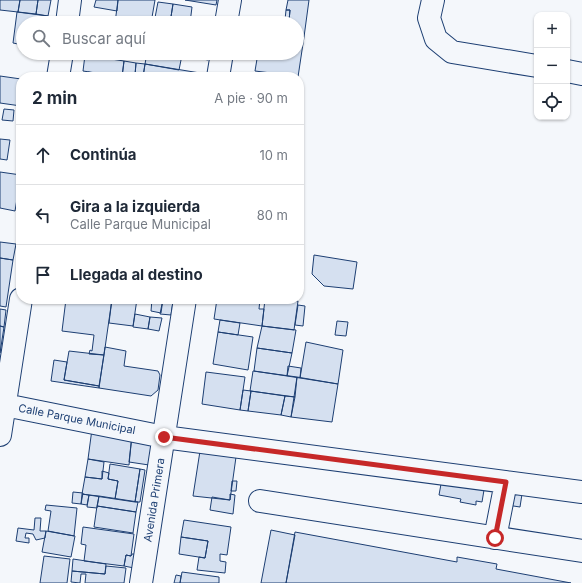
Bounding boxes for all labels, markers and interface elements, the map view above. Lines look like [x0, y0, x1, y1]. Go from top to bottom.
map controls [534, 12, 570, 120]
button: + [534, 12, 570, 48]
search box [16, 16, 304, 60]
icon: search [30, 27, 52, 49]
text: Buscar aquí [62, 29, 146, 48]
button: − [534, 48, 570, 84]
button: locate [534, 84, 570, 120]
text: 2 min [32, 88, 77, 108]
text: A pie · 90 m [214, 90, 288, 106]
icon: ahead [32, 144, 54, 166]
text: Continúa [70, 145, 137, 164]
text: 10 m [259, 147, 288, 163]
text: Gira a la izquierda [70, 197, 200, 216]
icon: left [32, 204, 54, 226]
text: 80 m [257, 207, 288, 223]
text: Calle Parque Municipal [70, 216, 211, 232]
icon: arrive [32, 264, 54, 286]
text: Llegada al destino [70, 265, 203, 284]
street label: Calle Parque Municipal [17, 401, 137, 437]
route end [155, 428, 173, 446]
street label: Avenida Primera [140, 457, 168, 543]
route start [486, 529, 504, 547]

